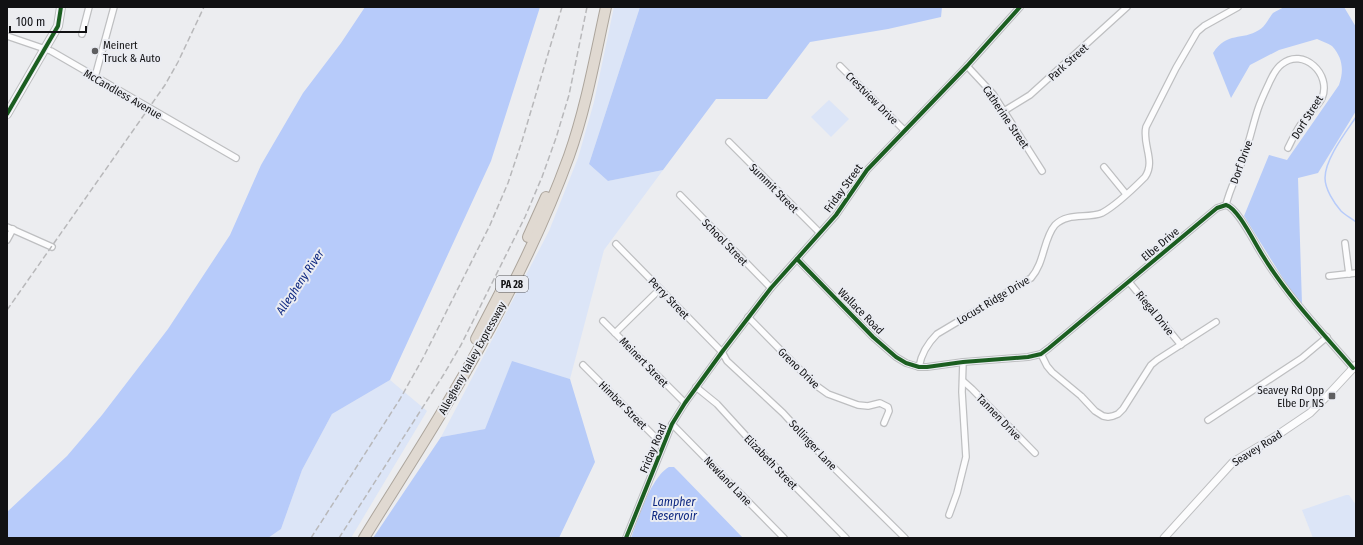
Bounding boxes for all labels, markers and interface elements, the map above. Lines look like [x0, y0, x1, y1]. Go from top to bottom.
scale bar [10, 8, 86, 34]
text: 100 m [16, 15, 45, 29]
place label: Meinert Truck & Auto [103, 39, 161, 65]
street label: Park Street [1046, 41, 1091, 84]
marker: Meinert Truck & Auto [90, 46, 100, 56]
street label: McCandless Avenue [81, 67, 164, 122]
street label: Crestview Drive [843, 69, 901, 127]
street label: Catherine Street [980, 83, 1032, 152]
street label: Dorf Street [1289, 93, 1326, 141]
street label: Dorf Drive [1228, 139, 1255, 186]
street label: Summit Street [746, 161, 801, 216]
street label: Friday Street [821, 161, 866, 215]
street label: School Street [699, 216, 750, 269]
street label: Elbe Drive [1139, 225, 1182, 264]
water label: Allegheny River [273, 246, 327, 318]
street label: Locust Ridge Drive [954, 274, 1032, 327]
street label: Perry Street [646, 275, 692, 322]
road number: PA 28 [496, 276, 528, 292]
street label: Wallace Road [835, 286, 886, 337]
street label: Riegal Drive [1133, 289, 1176, 338]
street label: Allegheny Valley Expressway [436, 300, 509, 417]
street label: Meinert Street [617, 335, 671, 390]
street label: Greno Drive [775, 345, 822, 391]
street label: Himber Street [596, 379, 650, 432]
place label: Seavey Rd Opp Elbe Dr NS [1257, 384, 1325, 410]
marker: Seavey Rd Opp Elbe Dr NS [1327, 391, 1337, 401]
street label: Tannen Drive [974, 392, 1024, 443]
street label: Sollinger Lane [786, 418, 839, 473]
street label: Friday Road [637, 422, 670, 475]
street label: Seavey Road [1230, 428, 1285, 469]
street label: Elizabeth Street [741, 432, 800, 493]
street label: Newland Lane [701, 454, 754, 509]
water label: Lampher Reservoir [651, 495, 698, 523]

